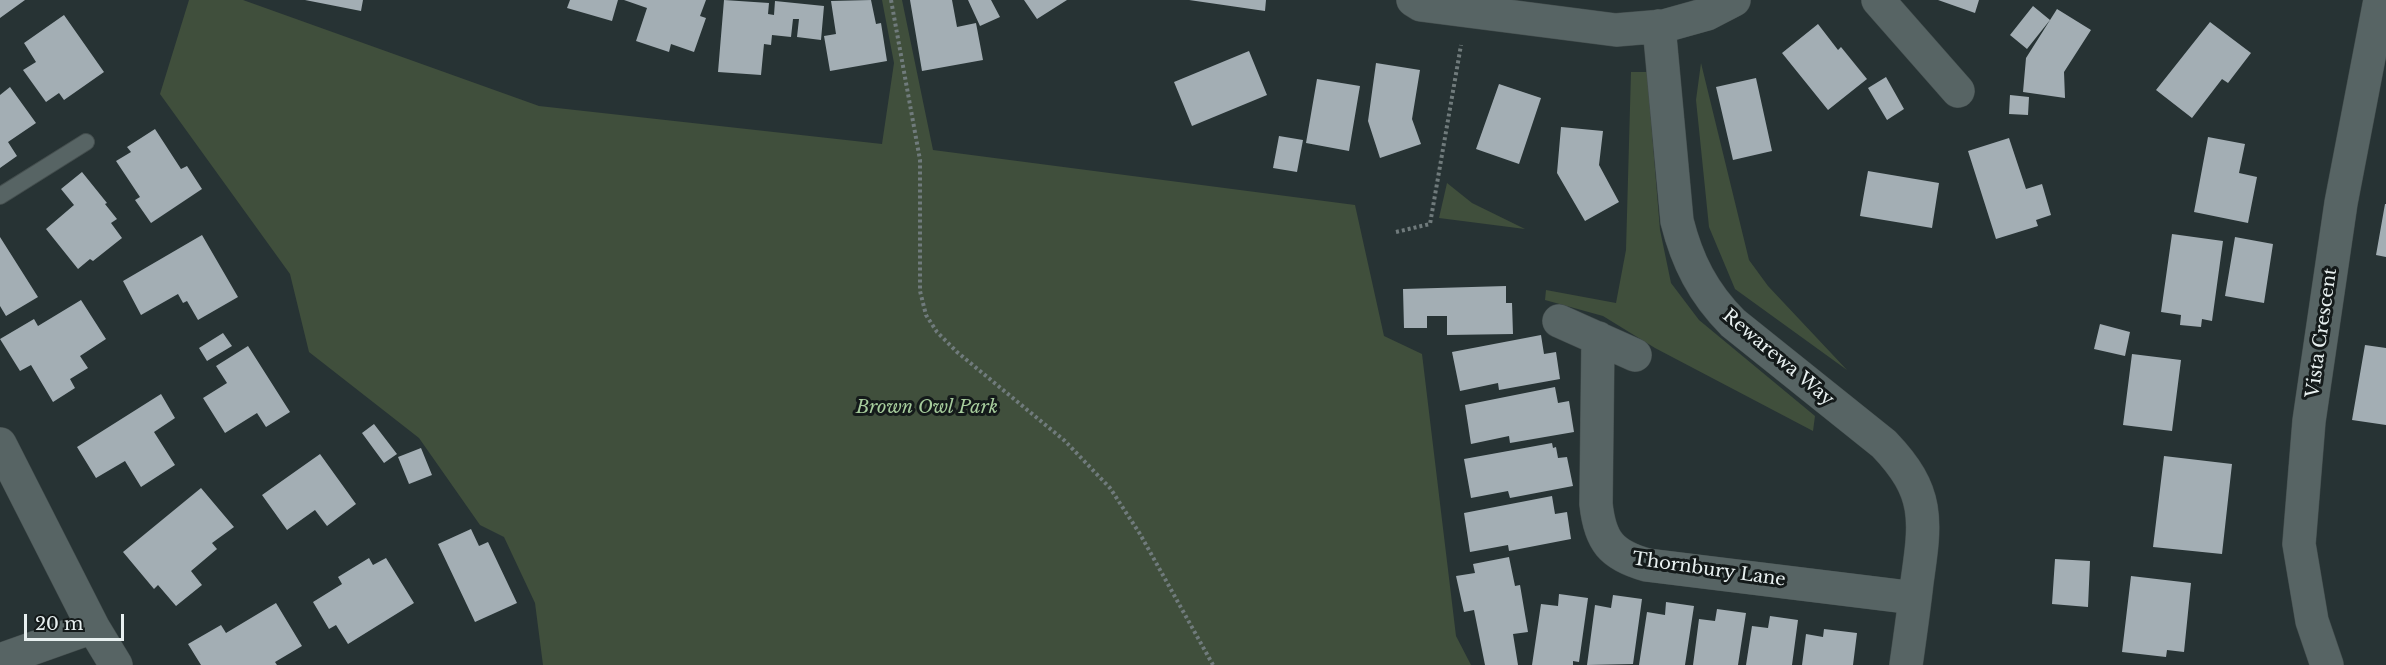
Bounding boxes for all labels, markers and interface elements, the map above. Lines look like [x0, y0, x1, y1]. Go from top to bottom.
street label: Vista Crescent [2302, 267, 2342, 399]
street label: Rewarewa Way [1718, 305, 1838, 411]
park label: Brown Owl Park [856, 397, 998, 419]
street label: Thornbury Lane [1631, 549, 1787, 591]
scale bar [27, 602, 128, 640]
text: 20 m [35, 613, 83, 635]

